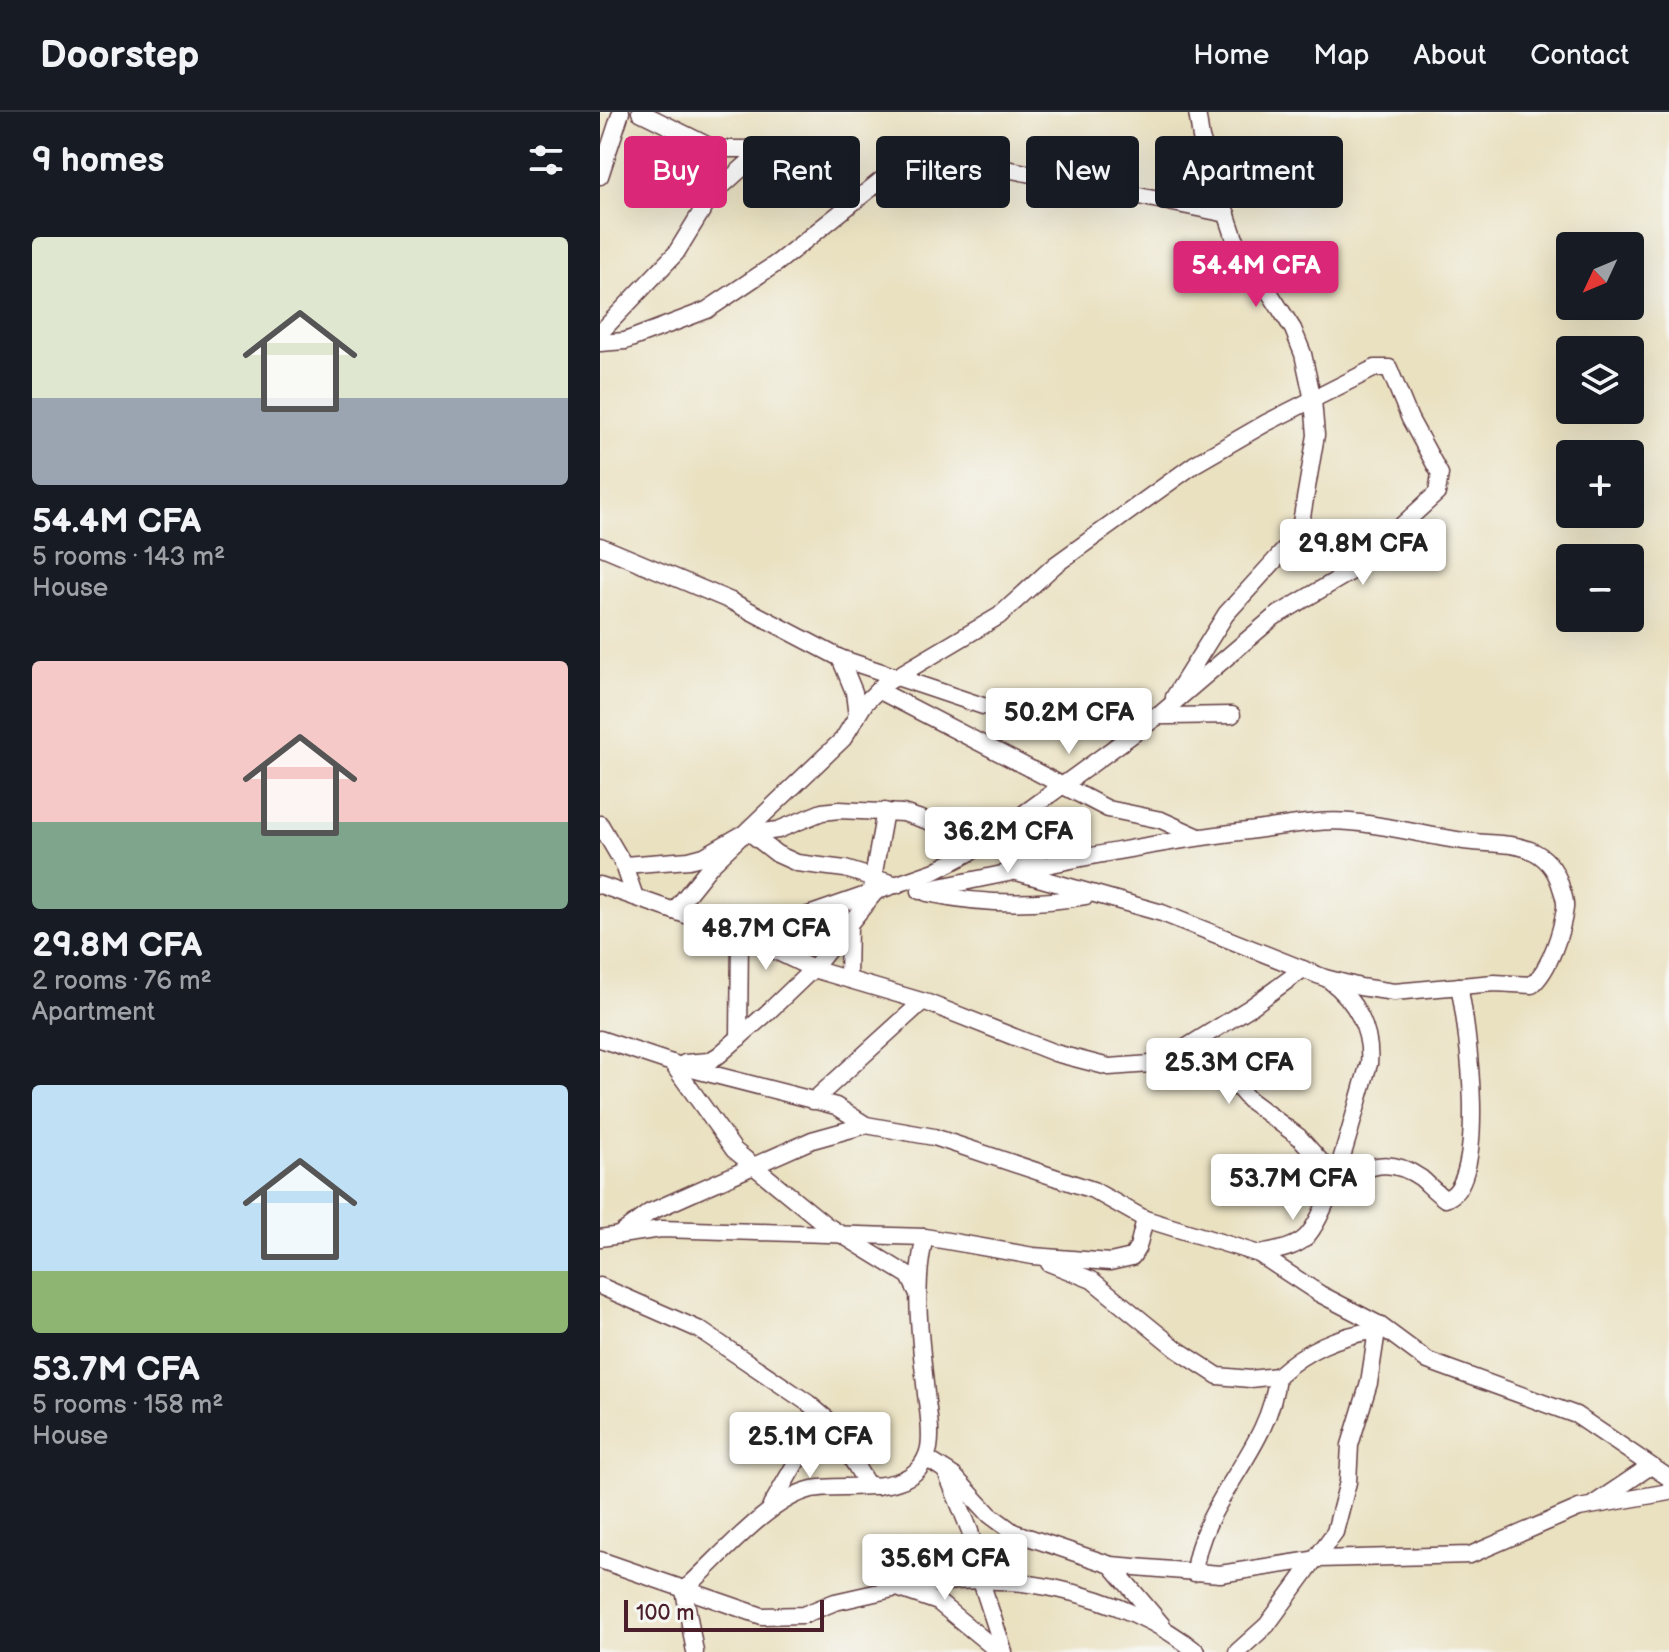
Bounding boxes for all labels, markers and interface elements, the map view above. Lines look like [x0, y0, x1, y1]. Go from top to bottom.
text: Doorstep [40, 33, 199, 78]
text: Home [1193, 39, 1269, 72]
text: Map [1313, 39, 1370, 72]
text: About [1414, 39, 1486, 72]
text: Contact [1530, 39, 1629, 72]
chip: Buy [624, 136, 727, 208]
chip: Rent [743, 136, 860, 208]
chip: Filters [876, 136, 1010, 208]
chip: New [1026, 136, 1139, 208]
chip: Apartment [1155, 136, 1343, 208]
icon: filters [524, 138, 568, 182]
text: 9 homes [32, 140, 164, 181]
north arrow [1556, 232, 1644, 320]
map controls [1556, 232, 1644, 632]
pin: 54.4M CFA [1164, 241, 1348, 309]
text: 54.4M CFA [1191, 251, 1321, 282]
icon: home [228, 289, 372, 433]
button: layers [1556, 336, 1644, 424]
button: + [1556, 440, 1644, 528]
text: 54.4M CFA [32, 501, 201, 542]
pin: 29.8M CFA [1271, 519, 1455, 587]
text: 29.8M CFA [1298, 529, 1428, 560]
text: 5 rooms · 143 m² [32, 542, 225, 573]
button: − [1556, 544, 1644, 632]
text: House [32, 573, 108, 604]
pin: 50.2M CFA [977, 688, 1161, 756]
text: 50.2M CFA [1004, 698, 1134, 729]
icon: home [228, 713, 372, 857]
pin: 36.2M CFA [916, 807, 1100, 875]
text: 36.2M CFA [943, 817, 1073, 848]
pin: 48.7M CFA [674, 904, 858, 972]
text: 48.7M CFA [702, 914, 830, 945]
text: 29.8M CFA [32, 925, 202, 966]
text: 2 rooms · 76 m² [32, 966, 212, 997]
text: Apartment [32, 997, 155, 1028]
pin: 25.3M CFA [1137, 1038, 1321, 1106]
text: 25.3M CFA [1164, 1048, 1294, 1079]
icon: home [228, 1137, 372, 1281]
pin: 53.7M CFA [1201, 1154, 1385, 1222]
text: 53.7M CFA [1229, 1164, 1357, 1195]
text: 53.7M CFA [32, 1349, 199, 1390]
text: 5 rooms · 158 m² [32, 1390, 224, 1421]
pin: 25.1M CFA [718, 1412, 902, 1480]
text: House [32, 1421, 108, 1452]
text: 25.1M CFA [747, 1422, 873, 1453]
pin: 35.6M CFA [853, 1534, 1037, 1602]
text: 35.6M CFA [880, 1544, 1010, 1575]
scale bar [624, 1596, 824, 1632]
text: 100 m [636, 1600, 695, 1627]

